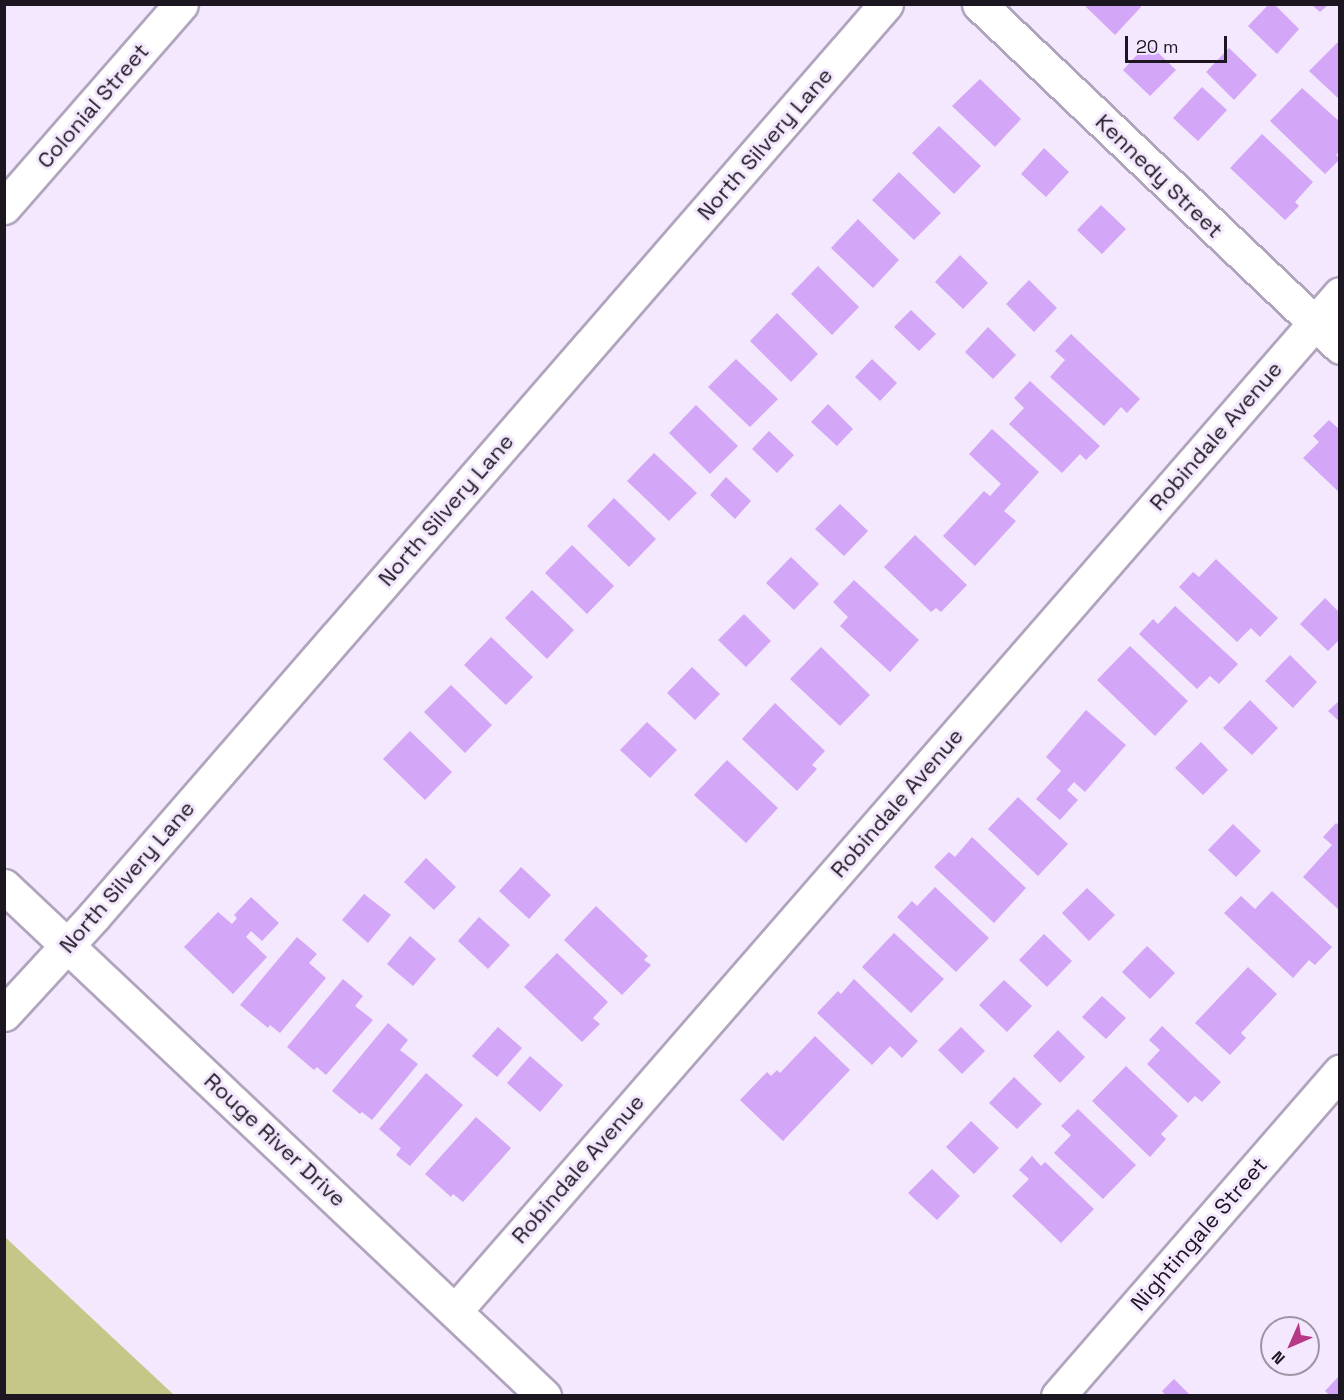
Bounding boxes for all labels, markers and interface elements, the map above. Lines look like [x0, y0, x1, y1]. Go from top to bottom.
scale bar [1128, 24, 1230, 62]
text: 20 m [1136, 35, 1179, 58]
street label: Colonial Street [32, 38, 154, 174]
street label: North Silvery Lane [692, 62, 838, 226]
street label: Kennedy Street [1090, 109, 1228, 243]
street label: Robindale Avenue [1144, 356, 1288, 516]
street label: North Silvery Lane [373, 428, 519, 592]
street label: Robindale Avenue [825, 723, 969, 883]
street label: North Silvery Lane [54, 795, 200, 959]
street label: Rouge River Drive [199, 1068, 351, 1212]
street label: Robindale Avenue [506, 1089, 650, 1249]
street label: Nightingale Street [1125, 1152, 1273, 1316]
north arrow [1260, 1316, 1320, 1376]
text: N [1267, 1346, 1290, 1369]

